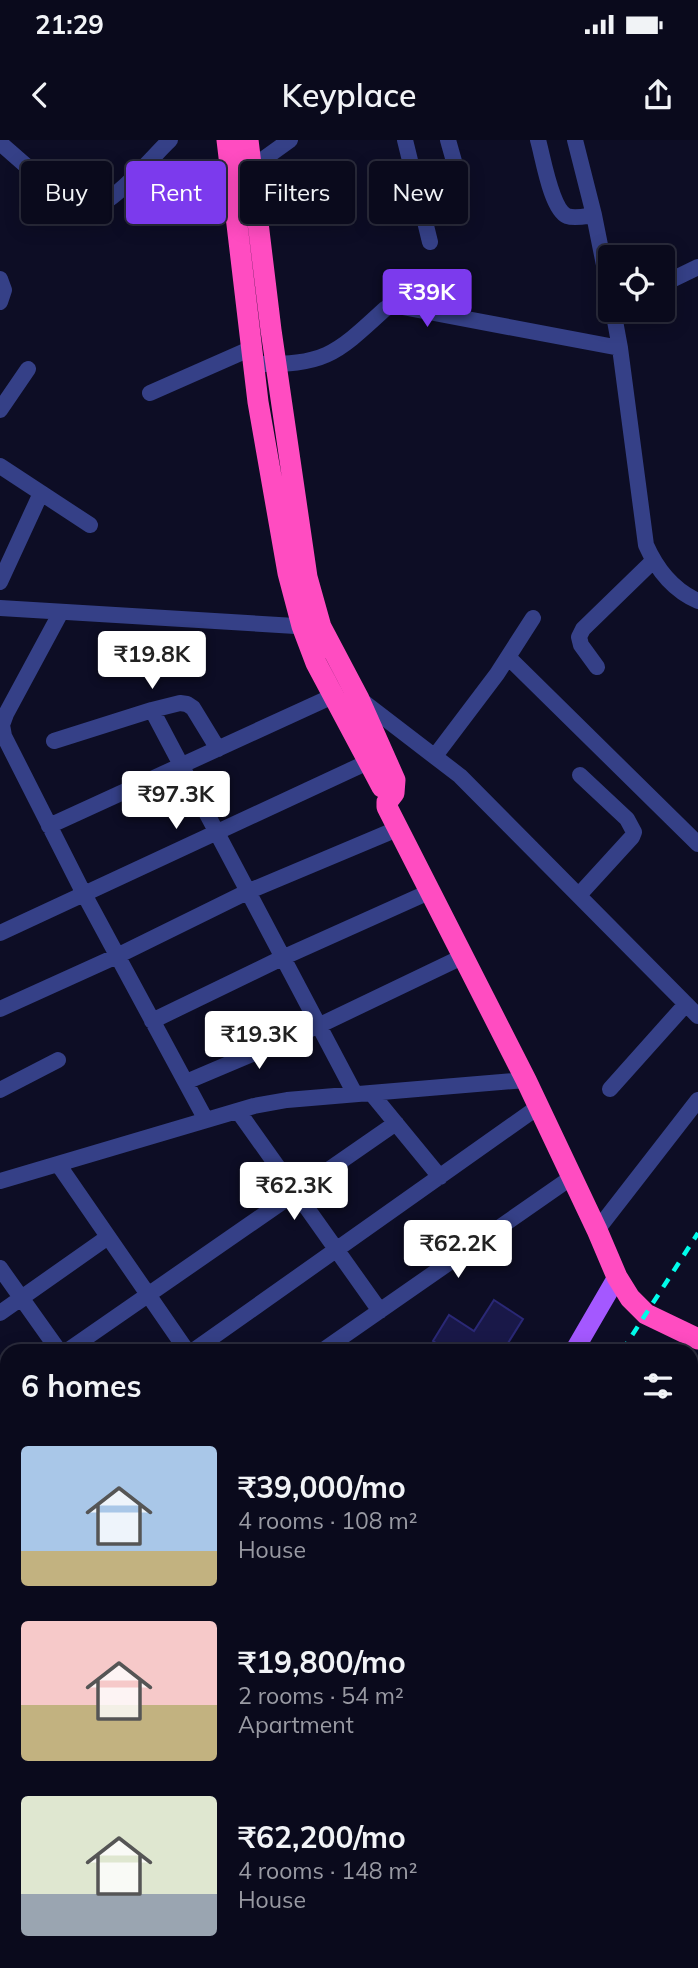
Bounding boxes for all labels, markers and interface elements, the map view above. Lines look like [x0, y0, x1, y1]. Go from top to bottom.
text: 21:29 [35, 8, 104, 41]
text: Keyplace [282, 75, 416, 115]
icon: back [21, 76, 59, 114]
icon: share [639, 76, 677, 114]
chip: Buy [21, 161, 112, 224]
chip: Rent [126, 161, 226, 224]
chip: Filters [240, 161, 355, 224]
chip: New [369, 161, 468, 224]
map controls [598, 245, 675, 322]
button: locate [598, 245, 675, 322]
pin: ₹39K [386, 270, 468, 329]
text: ₹39K [399, 277, 455, 306]
pin: ₹19.8K [95, 631, 209, 691]
text: ₹19.8K [114, 639, 190, 668]
pin: ₹97.3K [119, 772, 233, 831]
text: ₹97.3K [138, 779, 214, 808]
pin: ₹19.3K [202, 1012, 316, 1071]
text: ₹19.3K [221, 1019, 297, 1048]
pin: ₹62.3K [237, 1163, 351, 1222]
text: ₹62.3K [256, 1170, 332, 1199]
pin: ₹62.2K [401, 1220, 515, 1280]
text: ₹62.2K [420, 1228, 496, 1257]
text: 6 homes [21, 1367, 142, 1405]
icon: filters [639, 1367, 677, 1405]
text: ₹39,000/mo [238, 1468, 406, 1506]
icon: home [77, 1474, 161, 1558]
text: 4 rooms · 108 m² [238, 1506, 418, 1535]
text: House [238, 1535, 306, 1564]
text: ₹19,800/mo [238, 1643, 406, 1681]
icon: home [77, 1649, 161, 1733]
text: 2 rooms · 54 m² [238, 1681, 404, 1710]
text: Apartment [238, 1710, 354, 1739]
text: ₹62,200/mo [238, 1818, 406, 1856]
icon: home [77, 1824, 161, 1908]
text: 4 rooms · 148 m² [238, 1856, 418, 1885]
text: House [238, 1885, 306, 1914]

